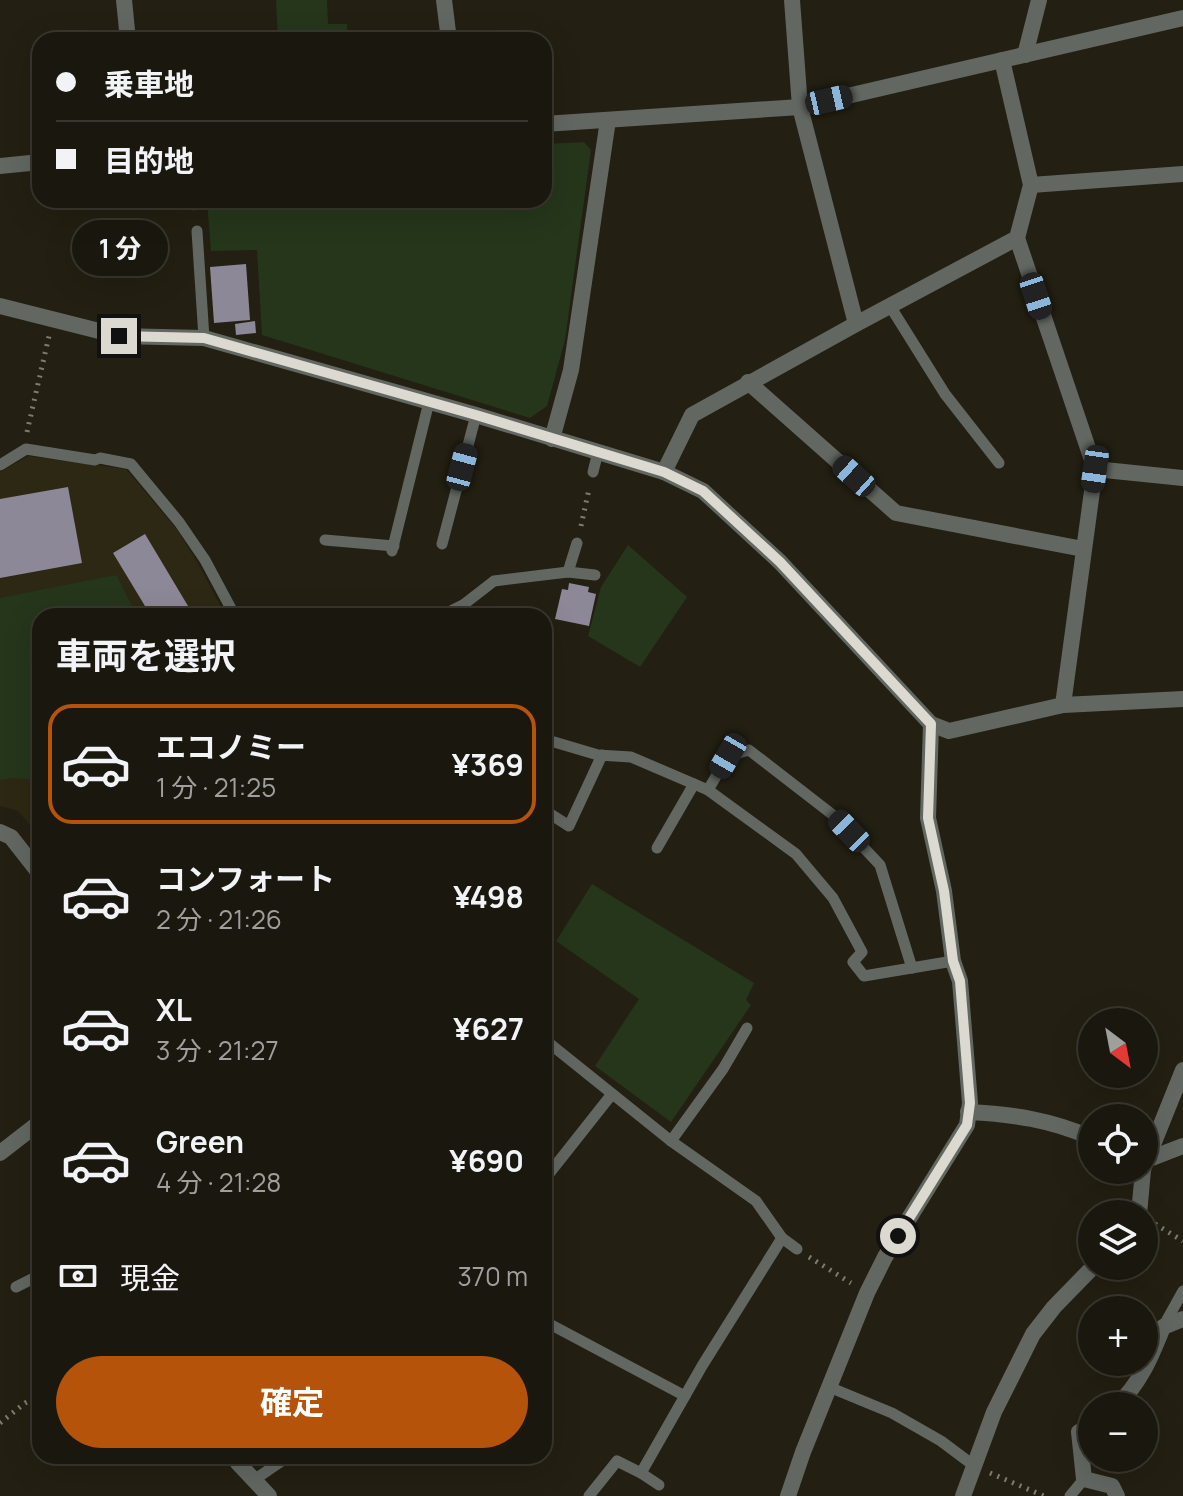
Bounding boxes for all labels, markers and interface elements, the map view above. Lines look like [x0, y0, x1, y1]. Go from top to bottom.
text: 乗車地 [104, 63, 194, 104]
car [803, 83, 855, 117]
text: 目的地 [104, 140, 194, 181]
callout: 1 分 [71, 220, 167, 276]
text: 1 分 [99, 230, 141, 266]
car [1017, 269, 1055, 323]
route end [101, 318, 137, 354]
car [444, 441, 480, 493]
car [1080, 444, 1110, 494]
car [828, 451, 880, 501]
text: 車両を選択 [56, 631, 236, 680]
text: エコノミー [156, 726, 306, 767]
icon: car [60, 728, 132, 800]
car [706, 729, 750, 783]
text: ¥369 [452, 744, 524, 785]
text: 1 分 · 21:25 [156, 769, 276, 805]
car [824, 805, 874, 857]
text: コンフォート [156, 858, 335, 899]
icon: car [60, 860, 132, 932]
text: ¥498 [453, 876, 524, 917]
text: 2 分 · 21:26 [156, 901, 282, 937]
text: XL [156, 989, 192, 1030]
icon: car [60, 992, 132, 1064]
text: ¥627 [453, 1008, 524, 1049]
north arrow [1078, 1008, 1158, 1088]
map controls [1078, 1008, 1158, 1472]
text: 3 分 · 21:27 [156, 1032, 278, 1068]
button: locate [1078, 1104, 1158, 1184]
text: Green [156, 1121, 244, 1162]
icon: car [60, 1124, 132, 1196]
text: ¥690 [449, 1140, 524, 1181]
text: 4 分 · 21:28 [156, 1164, 281, 1200]
button: layers [1078, 1200, 1158, 1280]
route start [880, 1218, 916, 1254]
icon: cash [56, 1254, 100, 1298]
text: 現金 [120, 1257, 180, 1298]
text: 370 m [457, 1258, 528, 1294]
button: + [1078, 1296, 1158, 1376]
button: 確定 [56, 1356, 528, 1448]
button: − [1078, 1392, 1158, 1472]

